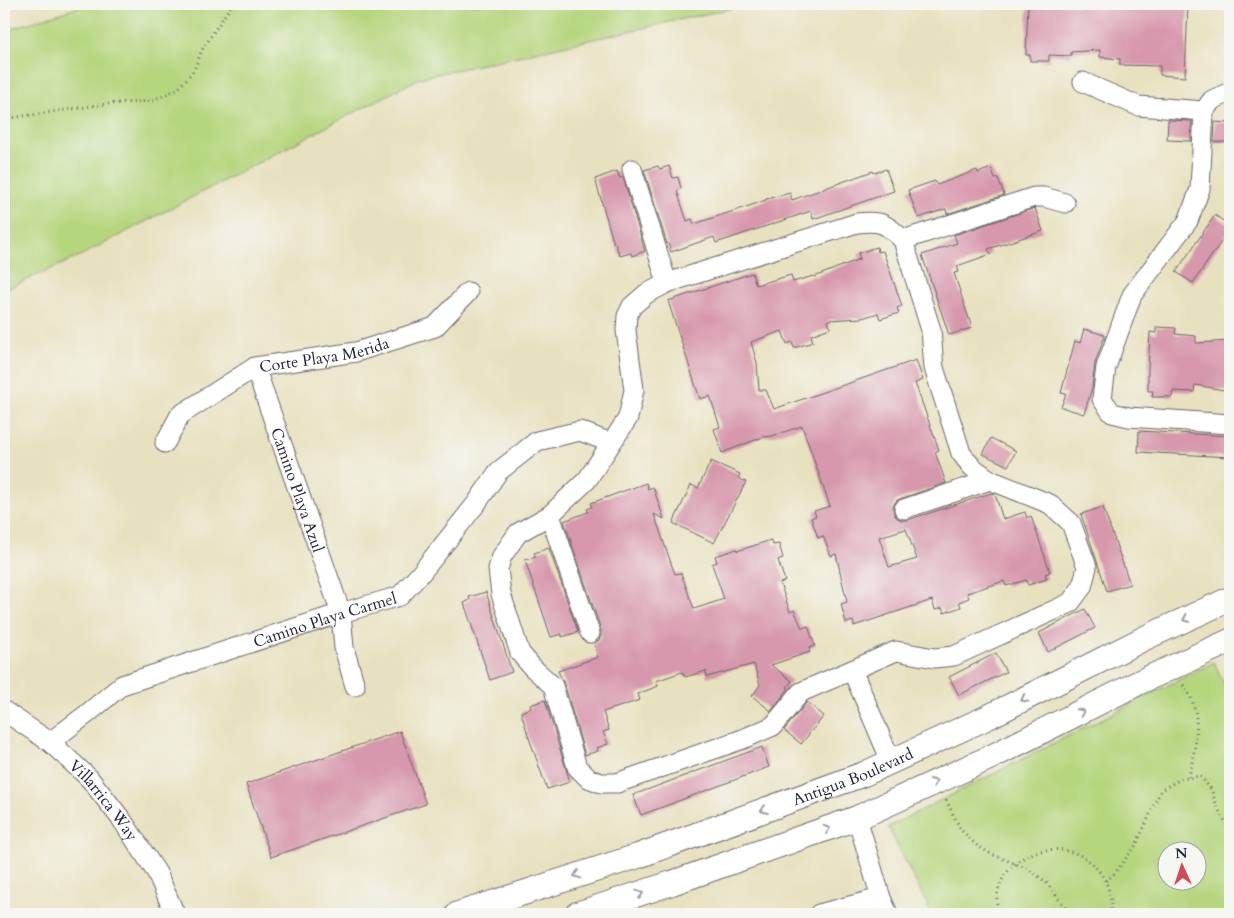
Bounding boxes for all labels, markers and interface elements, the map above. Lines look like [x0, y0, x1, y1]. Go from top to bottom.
street label: Corte Playa Merida [258, 332, 392, 378]
street label: Camino Playa Azul [265, 425, 329, 555]
street label: Camino Playa Carmel [250, 588, 399, 653]
one-way arrow [1182, 613, 1191, 624]
one-way arrow [1020, 693, 1029, 703]
one-way arrow [1076, 708, 1085, 718]
street label: Antigua Boulevard [790, 743, 917, 811]
street label: Villarrica Way [64, 755, 143, 846]
one-way arrow [929, 778, 938, 789]
one-way arrow [760, 804, 769, 814]
one-way arrow [822, 825, 831, 835]
north arrow [1156, 840, 1206, 890]
text: N [1175, 844, 1188, 863]
one-way arrow [574, 870, 582, 880]
one-way arrow [636, 889, 644, 899]

